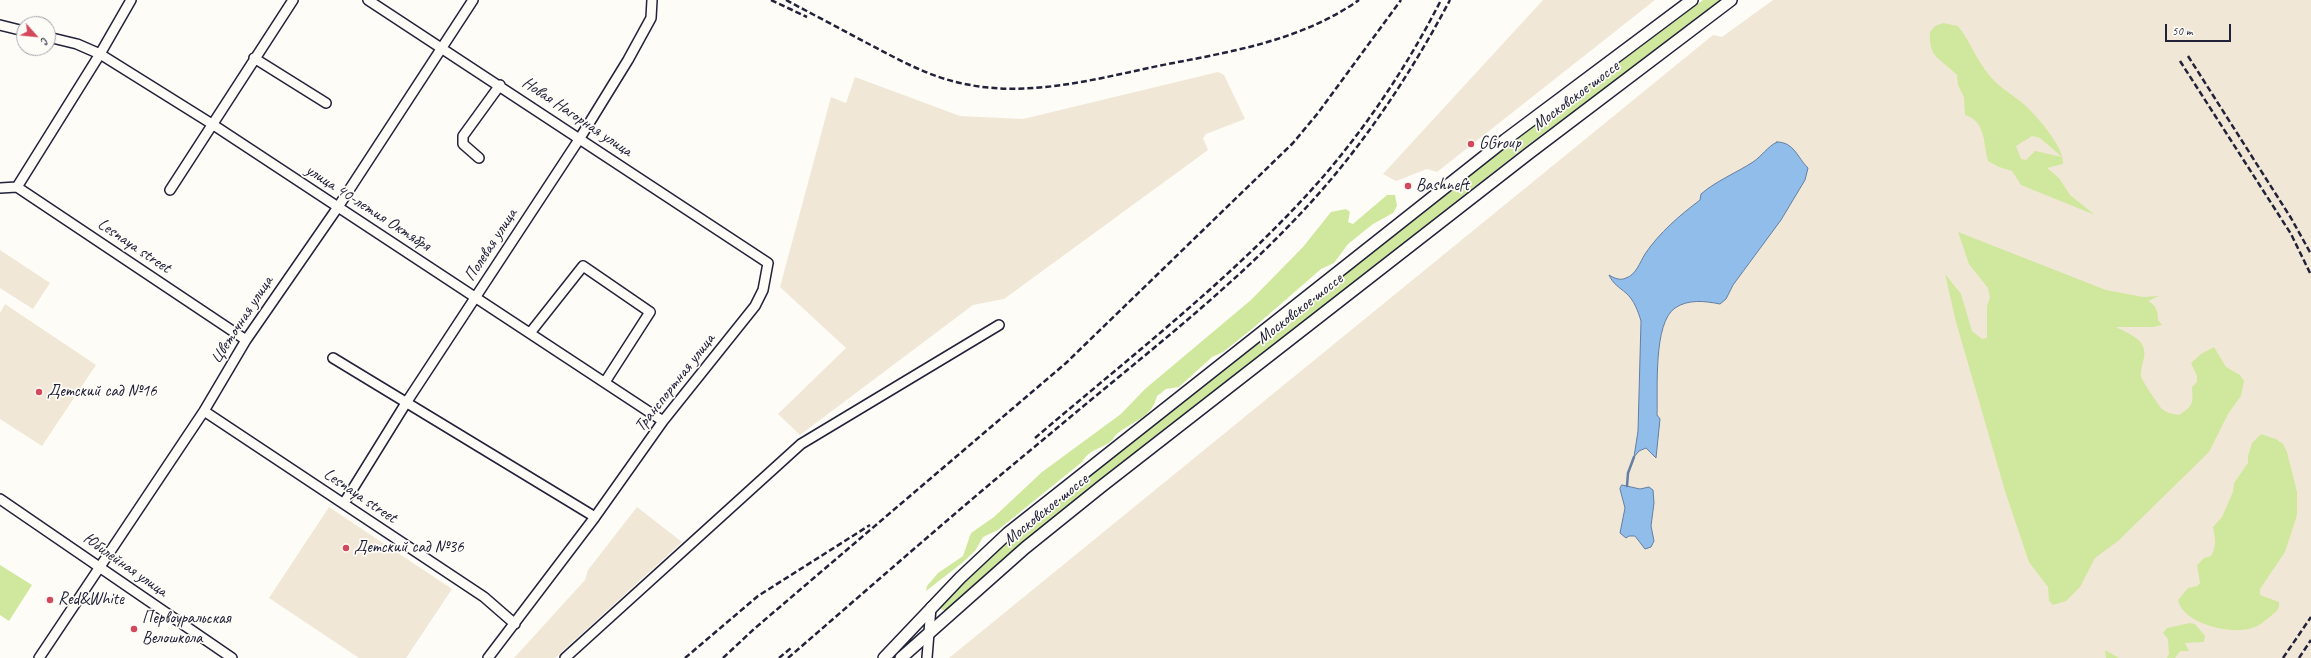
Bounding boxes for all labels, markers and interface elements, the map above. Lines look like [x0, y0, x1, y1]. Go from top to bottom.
north arrow [16, 16, 56, 56]
scale bar [2167, 16, 2233, 42]
text: 50 m [2172, 23, 2192, 39]
text: С [38, 35, 53, 47]
street label: Московское шоссе [1529, 57, 1623, 135]
street label: Новая Нагорная улица [518, 73, 636, 161]
place label: GGroup [1479, 134, 1521, 154]
marker: GGroup [1466, 139, 1476, 149]
street label: улица 40-летия Октября [302, 160, 434, 256]
place label: Bashneft [1416, 176, 1469, 196]
marker: Bashneft [1403, 181, 1413, 191]
street label: Полевая улица [460, 205, 522, 285]
street label: Lesnaya street [93, 214, 175, 278]
street label: Московское шоссе [1253, 269, 1347, 349]
street label: Цветочная улица [206, 272, 278, 368]
street label: Транспортная улица [630, 330, 720, 436]
place label: Детский сад №16 [47, 382, 157, 402]
marker: Детский сад №16 [34, 387, 44, 397]
street label: Lesnaya street [319, 464, 401, 528]
street label: Московское шоссе [999, 470, 1093, 550]
street label: Юбилейная улица [79, 528, 171, 602]
place label: Детский сад №36 [354, 538, 464, 558]
marker: Детский сад №36 [341, 543, 351, 553]
place label: Red&White [58, 590, 124, 610]
marker: Red&White [45, 595, 55, 605]
place label: Первоуральская Велошкола [142, 609, 231, 649]
marker: Первоуральская Велошкола [129, 624, 139, 634]

